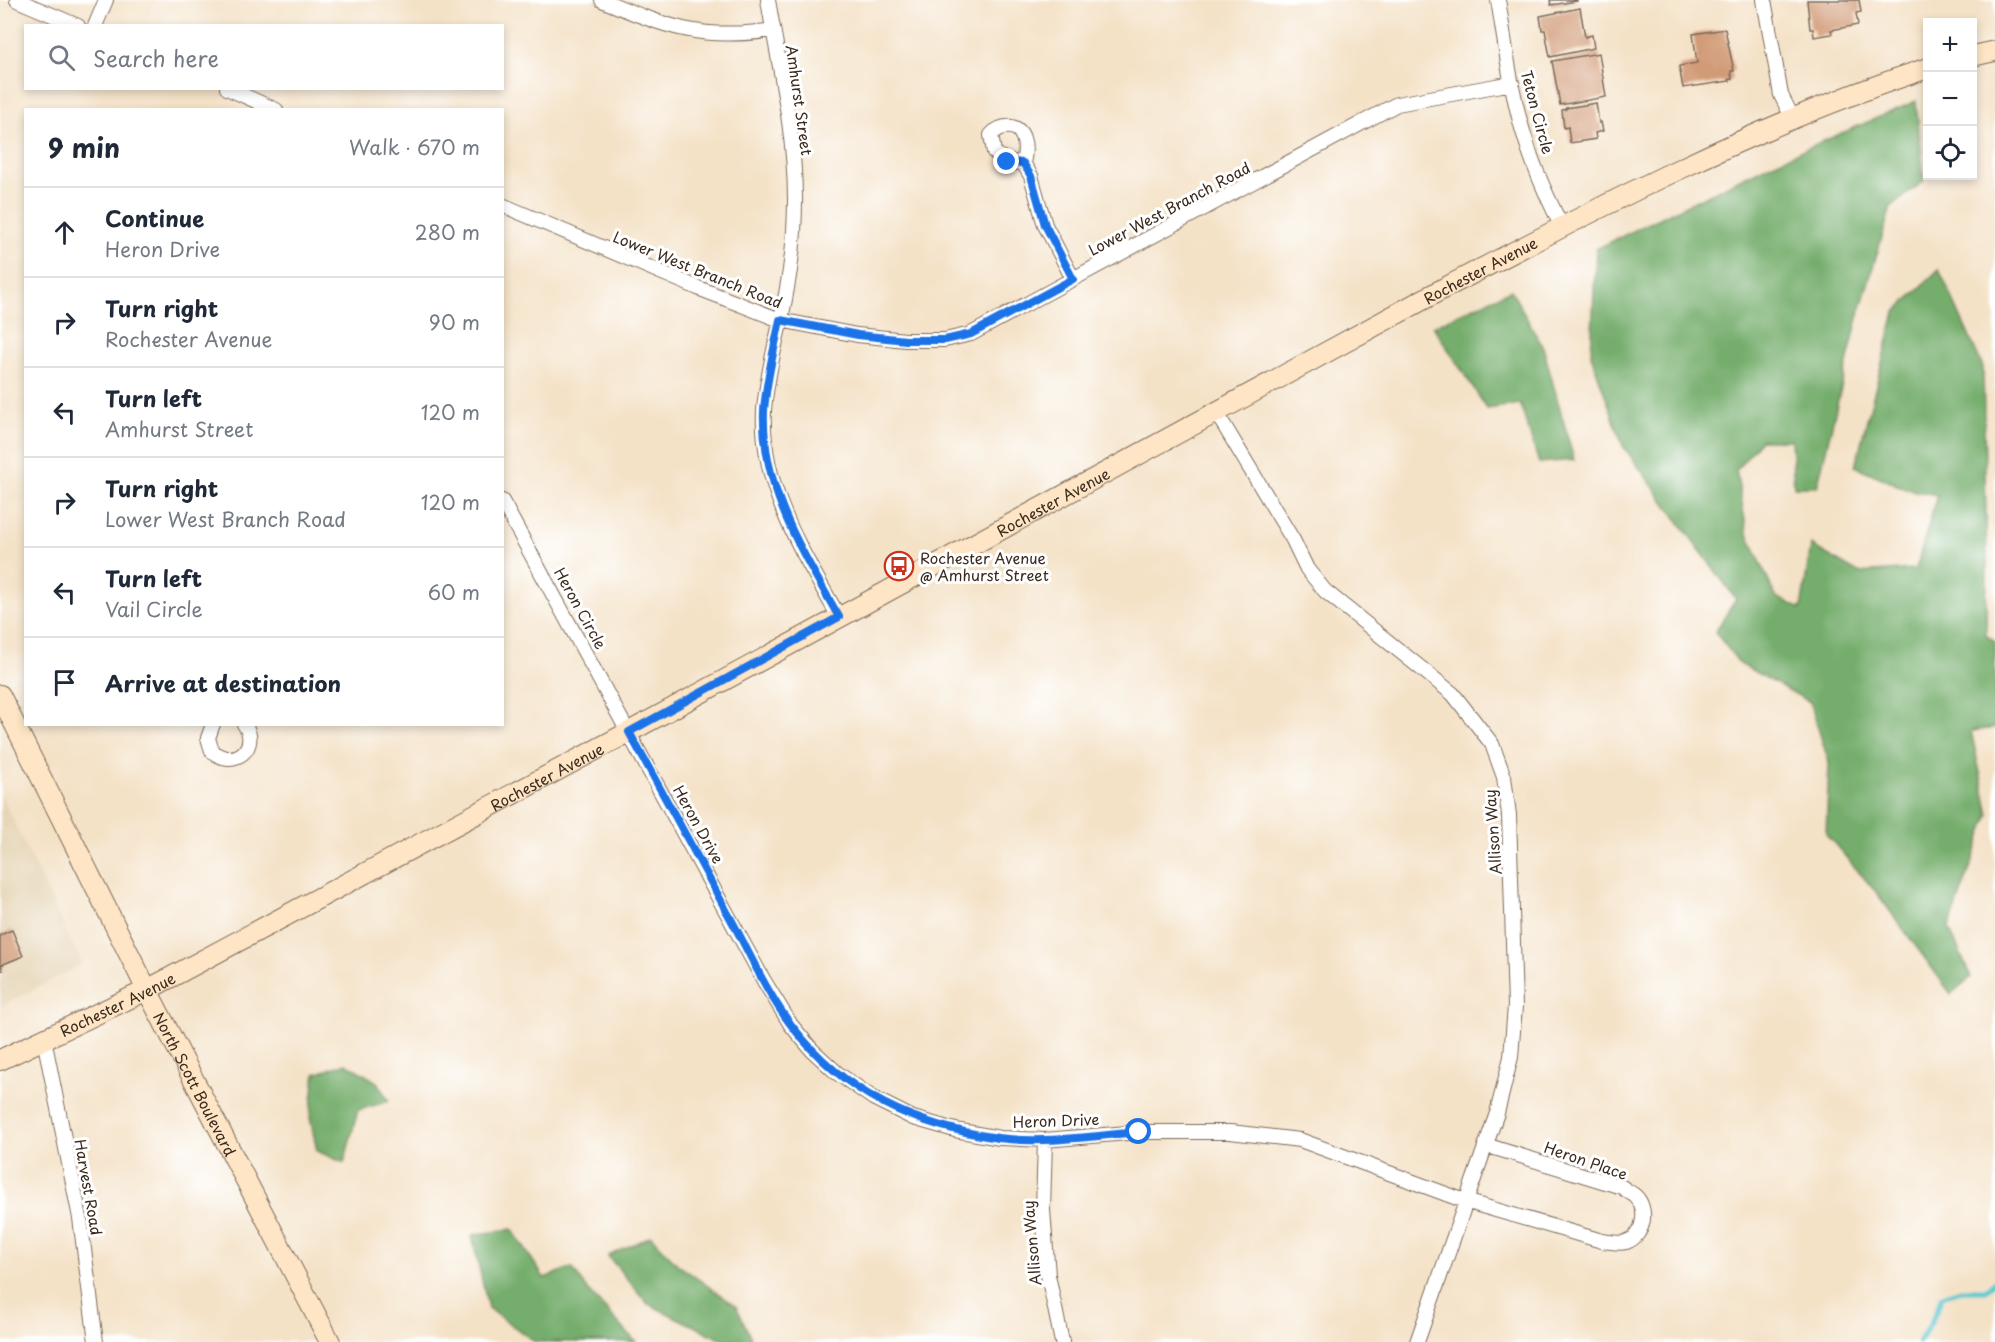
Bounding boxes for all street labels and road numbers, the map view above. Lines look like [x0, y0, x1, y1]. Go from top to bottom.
street label: Amhurst Street [781, 43, 819, 157]
street label: Teton Circle [1516, 67, 1560, 157]
street label: Lower West Branch Road [1084, 155, 1254, 261]
street label: Lower West Branch Road [610, 224, 786, 314]
street label: Rochester Avenue [1419, 230, 1541, 309]
street label: Rochester Avenue [992, 461, 1113, 541]
street label: Heron Circle [549, 563, 613, 653]
street label: Rochester Avenue [486, 736, 607, 816]
street label: Heron Drive [668, 781, 730, 867]
street label: Allison Way [1478, 789, 1506, 875]
street label: Rochester Avenue [56, 966, 179, 1042]
street label: North Scott Boulevard [149, 1007, 243, 1160]
street label: Heron Drive [1012, 1107, 1100, 1133]
street label: Heron Place [1541, 1135, 1631, 1185]
street label: Harvest Road [69, 1137, 109, 1237]
street label: Allison Way [1016, 1199, 1046, 1287]

